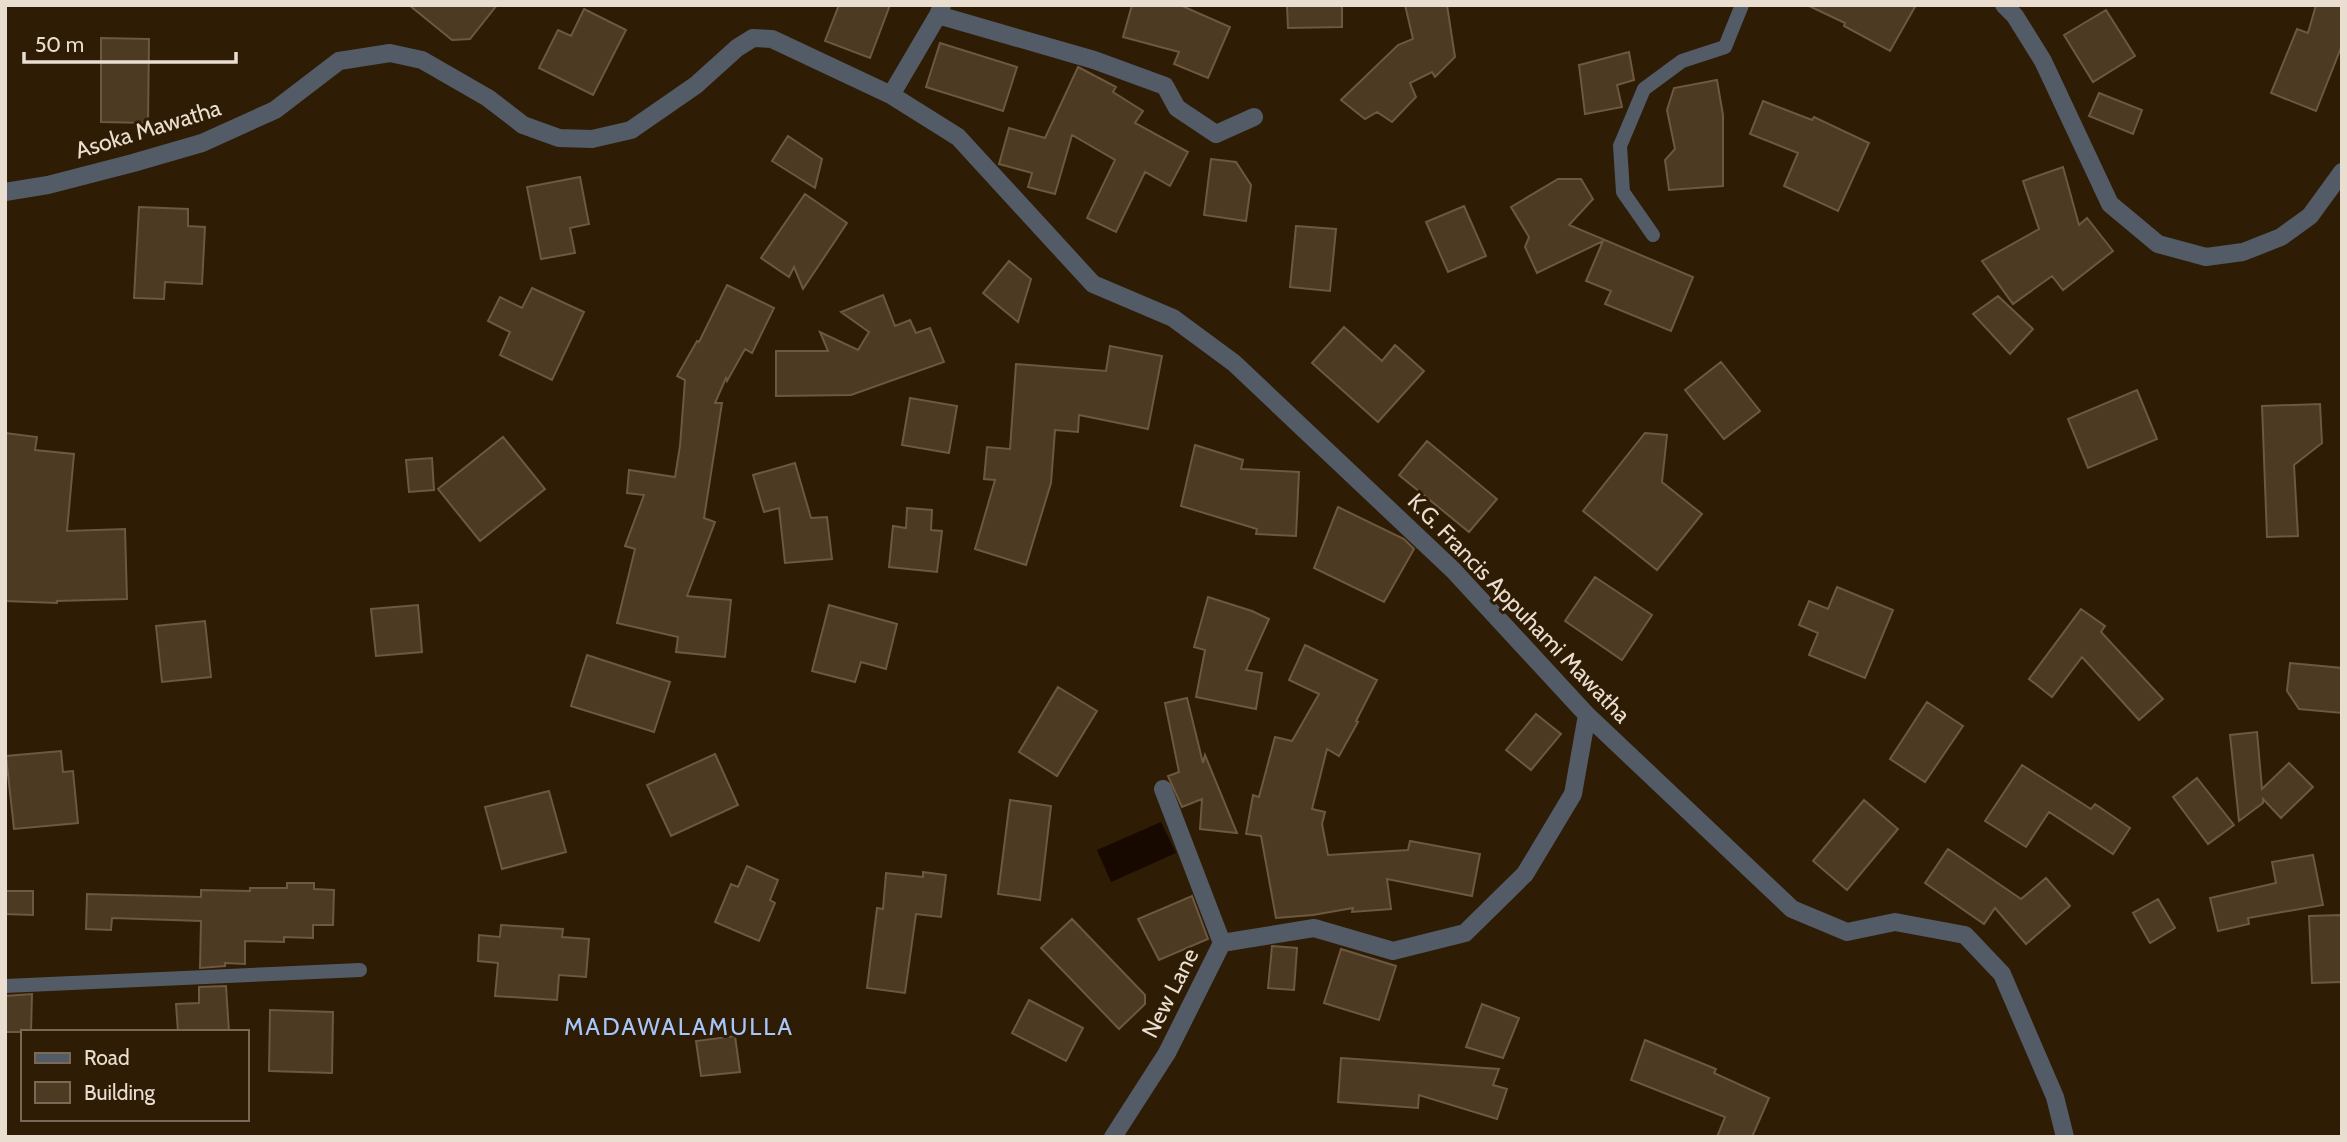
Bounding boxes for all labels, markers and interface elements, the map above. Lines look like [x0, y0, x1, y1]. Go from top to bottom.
scale bar [24, 21, 236, 65]
text: 50 m [35, 32, 84, 57]
street label: Asoka Mawatha [72, 94, 224, 164]
street label: K.G. Francis Appuhami Mawatha [1402, 487, 1636, 729]
street label: New Lane [1136, 943, 1205, 1042]
district label: MADAWALAMULLA [564, 1012, 794, 1041]
legend [21, 1030, 248, 1121]
text: Road [84, 1045, 130, 1070]
text: Building [84, 1080, 156, 1105]

